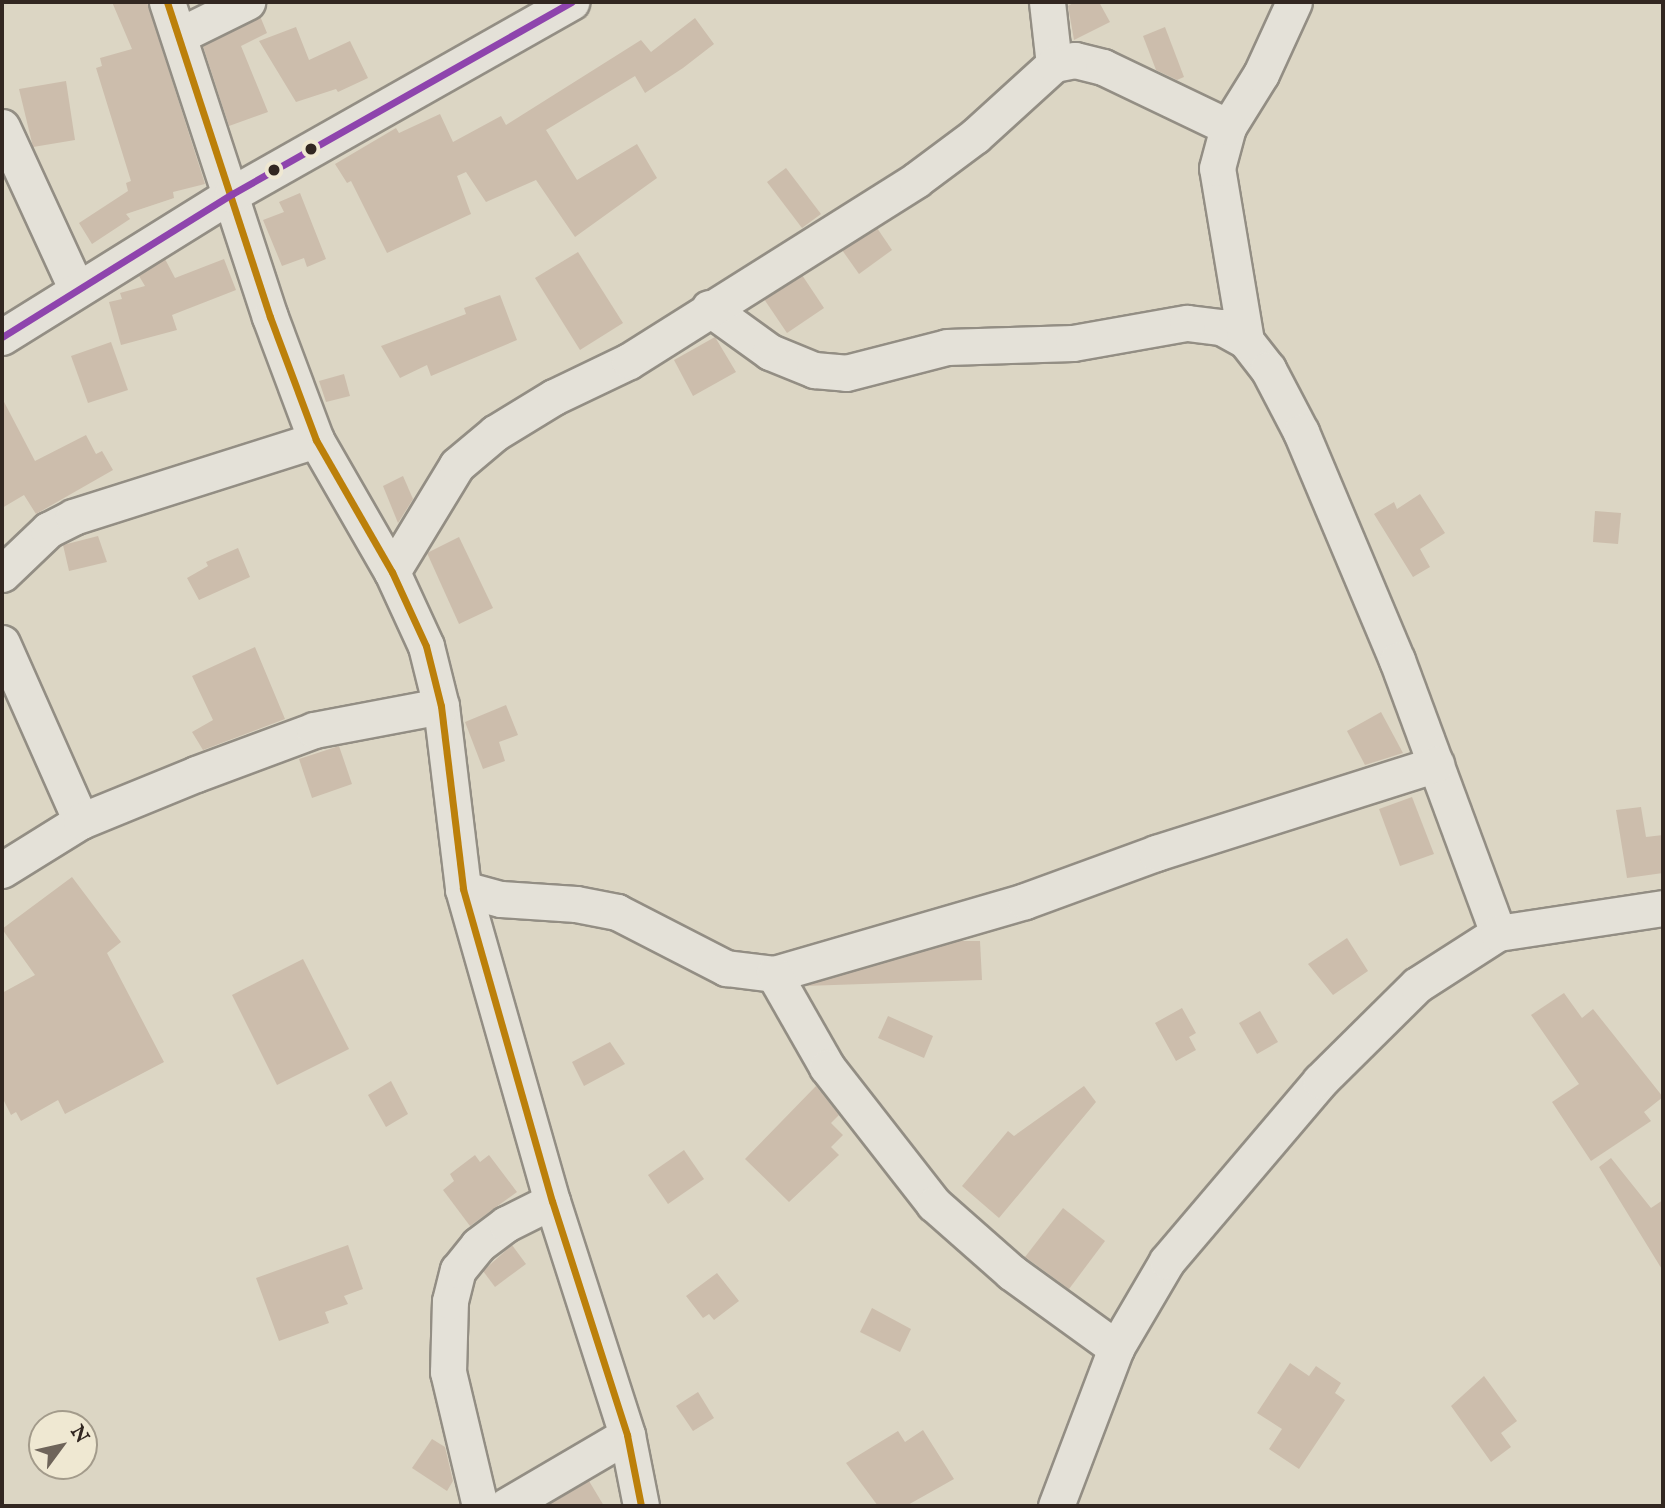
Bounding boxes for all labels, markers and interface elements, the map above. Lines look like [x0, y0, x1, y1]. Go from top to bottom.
unlabelled marker [304, 142, 318, 156]
unlabelled marker [267, 163, 281, 177]
north arrow [28, 1410, 98, 1480]
text: N [64, 1421, 93, 1448]

